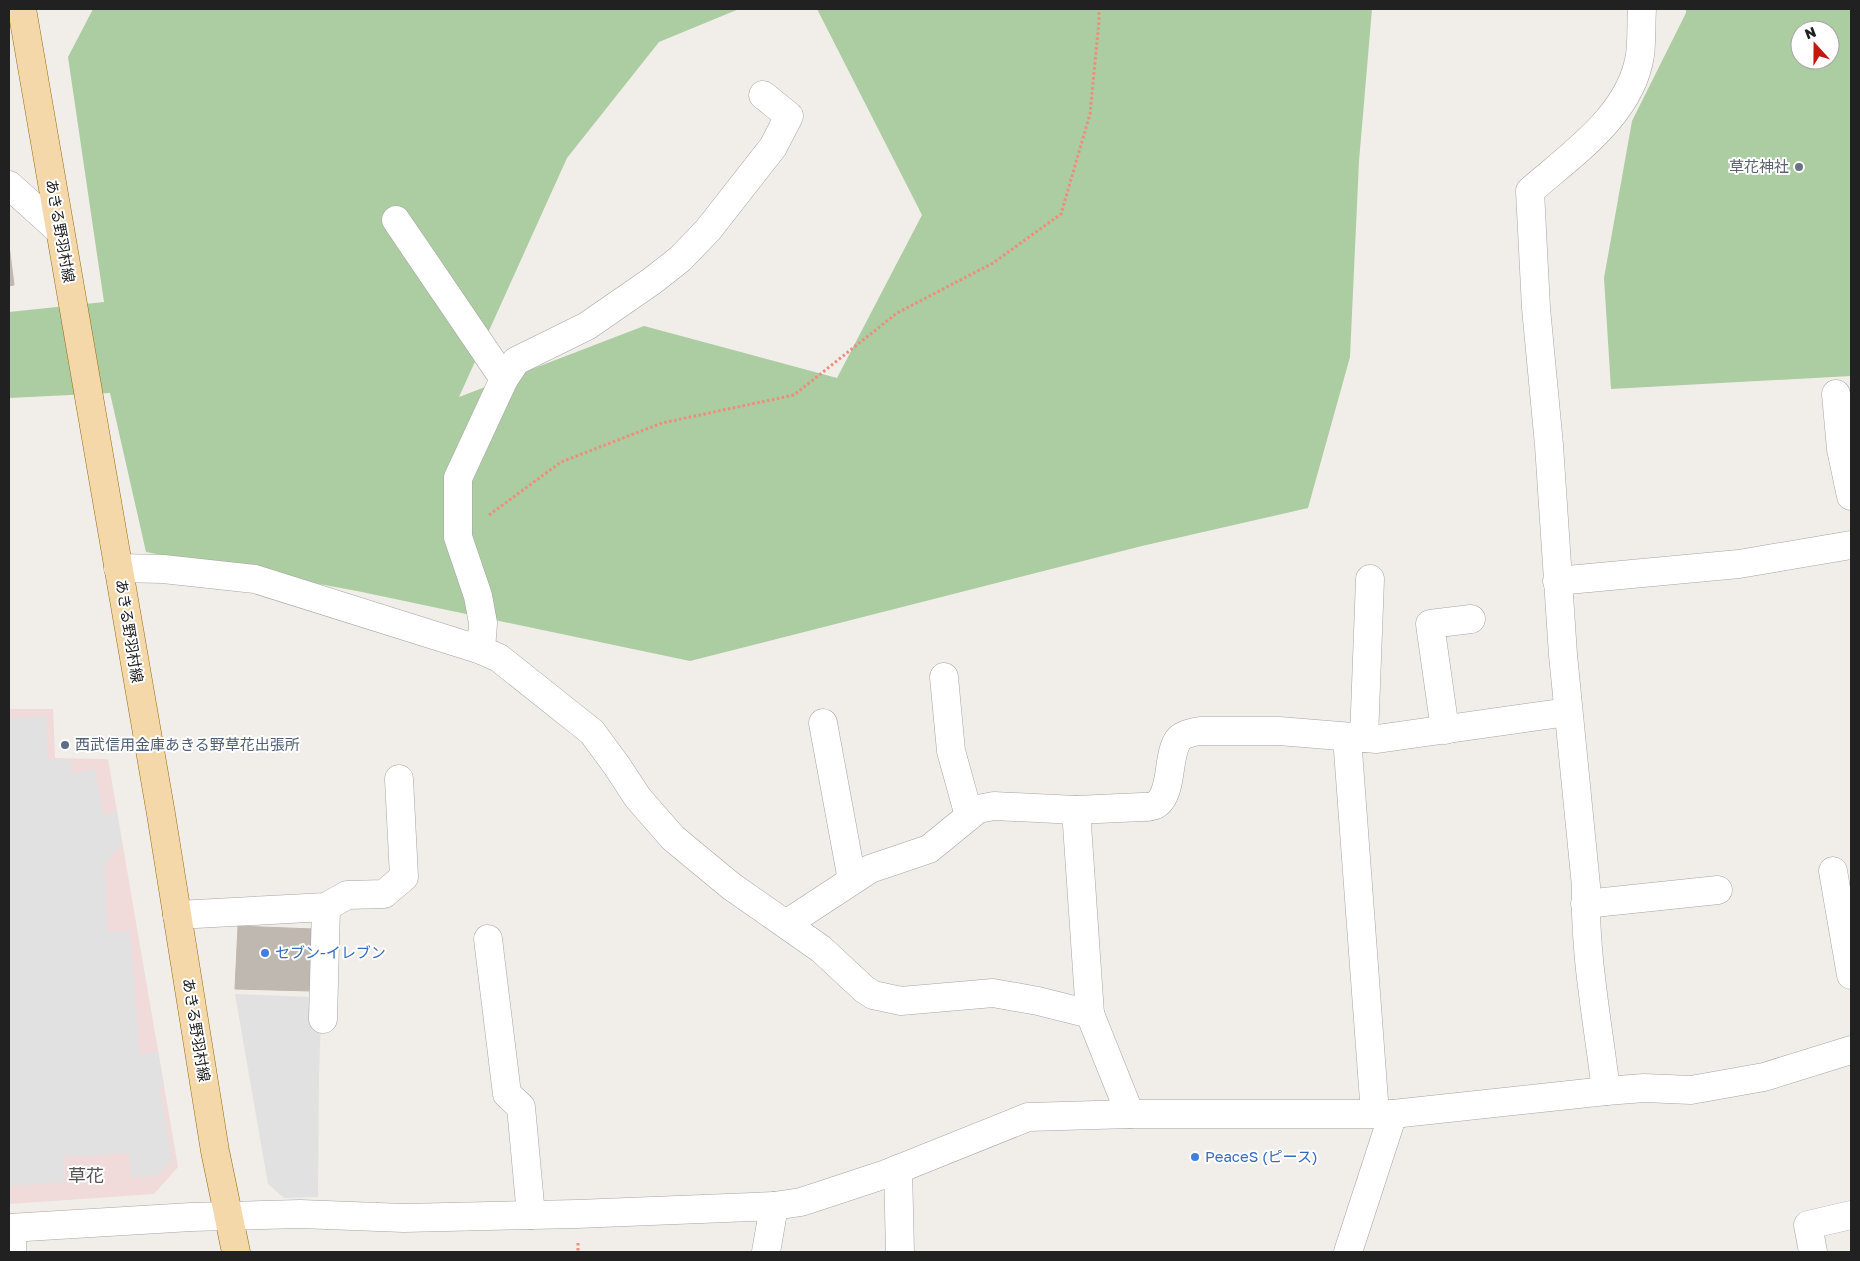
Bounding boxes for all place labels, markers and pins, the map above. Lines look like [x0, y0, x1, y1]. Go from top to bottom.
place label: 草花神社 [1729, 157, 1789, 175]
marker: 草花神社 [1793, 161, 1805, 173]
place label: 西武信用金庫あきる野草花出張所 [75, 735, 300, 753]
marker: 西武信用金庫あきる野草花出張所 [59, 739, 71, 751]
place label: セブン-イレブン [275, 943, 386, 961]
marker: セブン-イレブン [259, 947, 271, 959]
place label: PeaceS (ピース) [1205, 1147, 1318, 1165]
marker: PeaceS (ピース) [1189, 1151, 1201, 1163]

